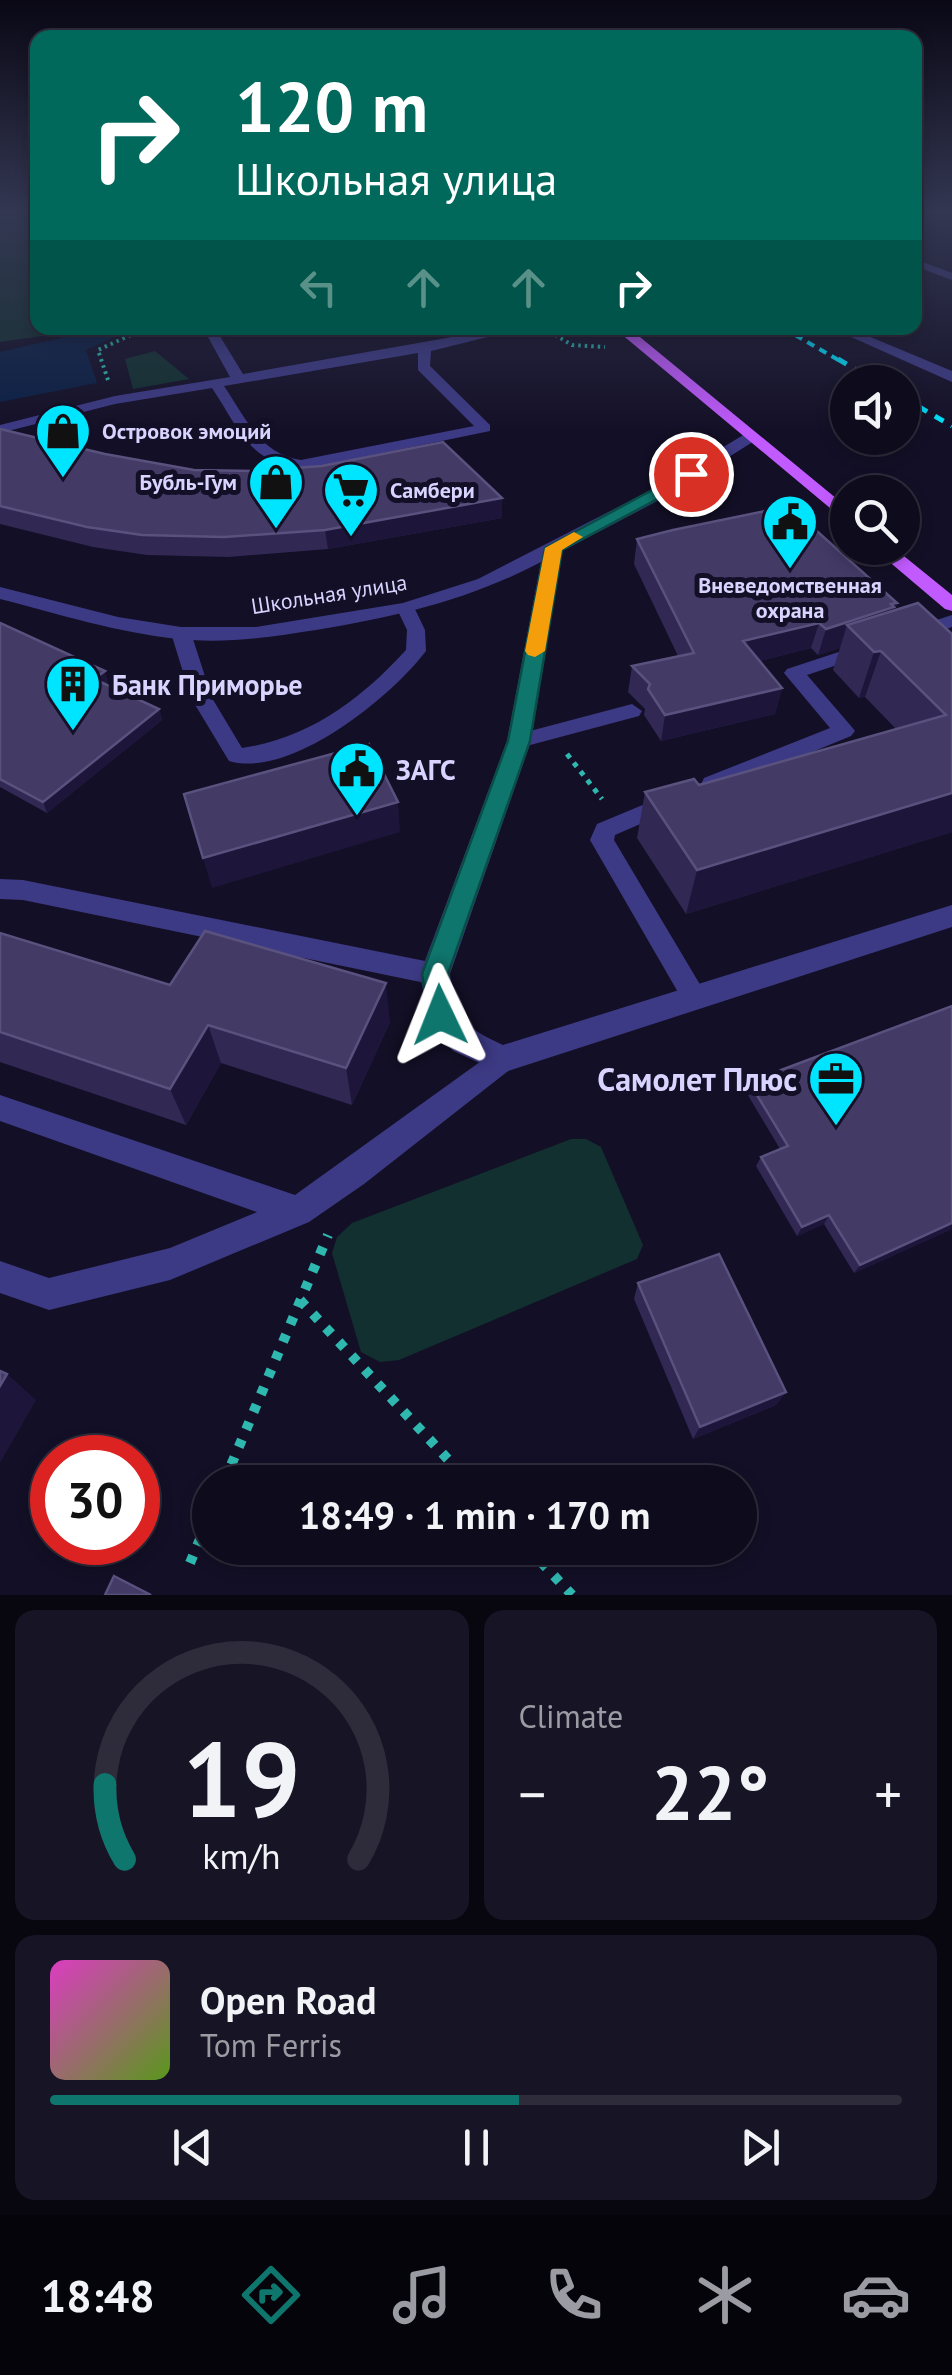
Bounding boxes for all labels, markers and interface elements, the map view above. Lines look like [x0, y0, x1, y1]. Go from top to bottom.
text: 120 m [235, 61, 428, 151]
icon: right [70, 70, 200, 200]
text: Школьная улица [235, 149, 557, 207]
icon: left [291, 260, 346, 315]
icon: ahead [396, 260, 451, 315]
icon: ahead [501, 260, 556, 315]
icon: right [606, 260, 661, 315]
map controls [830, 365, 920, 565]
button: sound [830, 365, 920, 455]
shop icon: Островок эмоций [33, 401, 93, 480]
place label: Островок эмоций [102, 417, 271, 445]
pin [649, 432, 734, 517]
icon: arrive [664, 447, 719, 502]
shop icon: Бубль-Гум [246, 452, 306, 531]
supermarket icon: Самбери [321, 460, 381, 539]
place label: Бубль-Гум [139, 468, 237, 496]
button: search [830, 475, 920, 565]
place label: Самбери [390, 476, 475, 504]
public building icon: Вневедомственная охрана [760, 492, 820, 571]
street label: Школьная улица [249, 568, 409, 620]
place label: Вневедомственная охрана [698, 571, 882, 624]
building icon: Банк Приморье [43, 654, 103, 733]
place label: Банк Приморье [112, 666, 303, 703]
public building icon: ЗАГС [327, 739, 387, 818]
place label: ЗАГС [396, 751, 456, 788]
position arrow [388, 963, 492, 1067]
office icon: Самолет Плюс [806, 1049, 866, 1128]
place label: Самолет Плюс [597, 1058, 797, 1100]
speed limit sign: 30 [30, 1435, 160, 1565]
text: 18:49 · 1 min · 170 m [299, 1490, 650, 1539]
text: Climate [519, 1695, 623, 1737]
text: 19 [183, 1711, 301, 1846]
text: 22° [651, 1744, 769, 1841]
text: − [519, 1758, 546, 1829]
text: + [874, 1758, 902, 1829]
text: km/h [203, 1833, 281, 1879]
text: Open Road [200, 1975, 376, 2024]
text: Tom Ferris [200, 2024, 342, 2066]
icon: previous [165, 2120, 220, 2175]
icon: pause [449, 2120, 504, 2175]
icon: next [733, 2120, 788, 2175]
icon: directions [236, 2260, 306, 2330]
icon: music [387, 2260, 457, 2330]
icon: phone [539, 2260, 609, 2330]
icon: climate [690, 2260, 760, 2330]
icon: car [841, 2260, 911, 2330]
text: 18:48 [41, 2266, 155, 2324]

